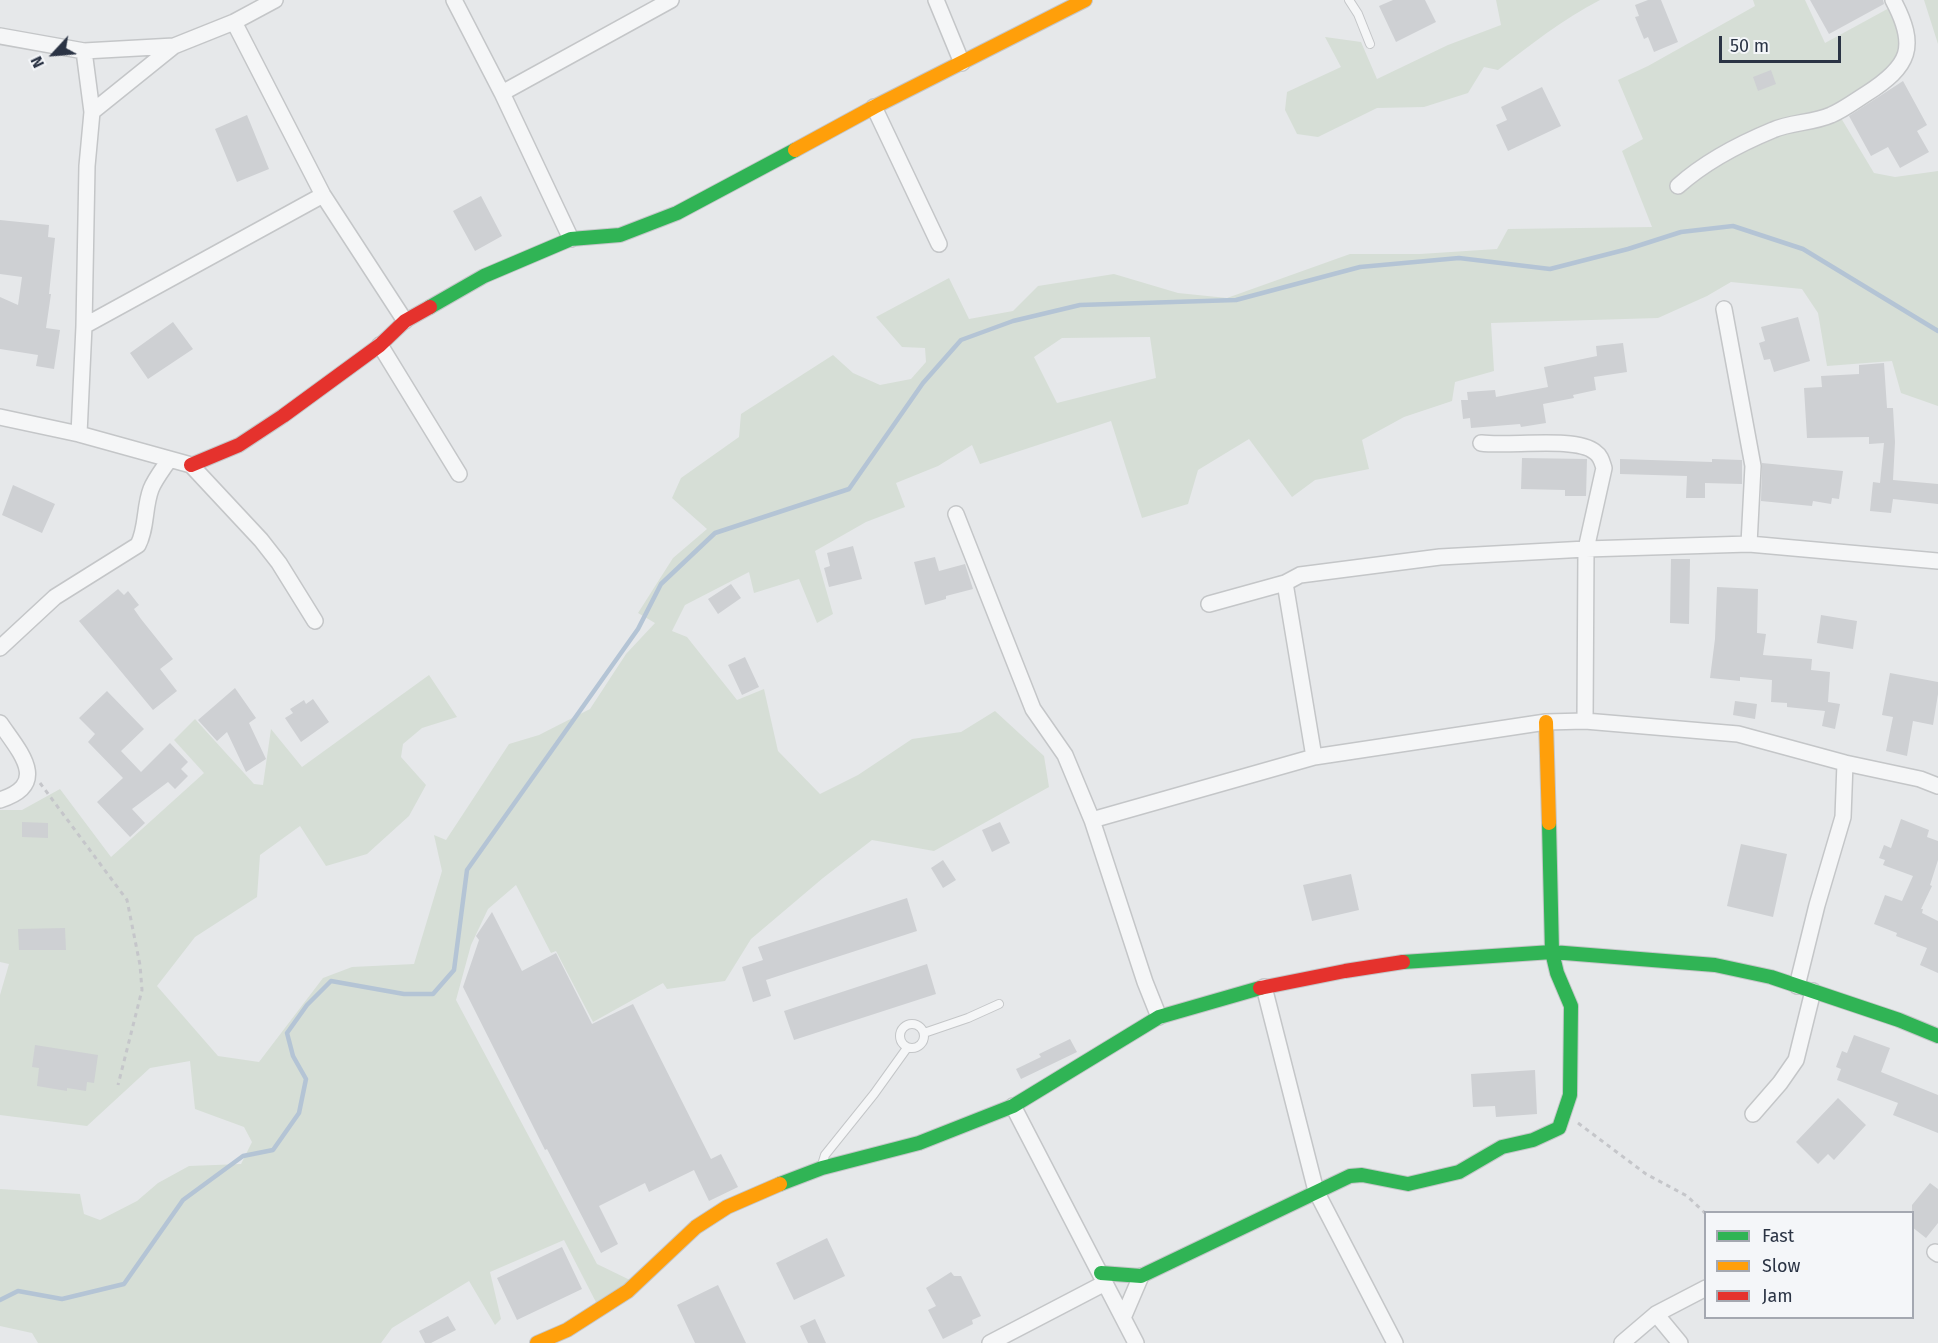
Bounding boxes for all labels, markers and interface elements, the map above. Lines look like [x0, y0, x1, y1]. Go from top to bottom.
north arrow [24, 24, 84, 84]
scale bar [1722, 24, 1844, 62]
text: 50 m [1730, 35, 1769, 57]
text: N [27, 53, 48, 71]
legend [1704, 1211, 1914, 1319]
text: Fast [1762, 1225, 1794, 1247]
text: Slow [1762, 1255, 1800, 1277]
text: Jam [1762, 1285, 1793, 1307]

